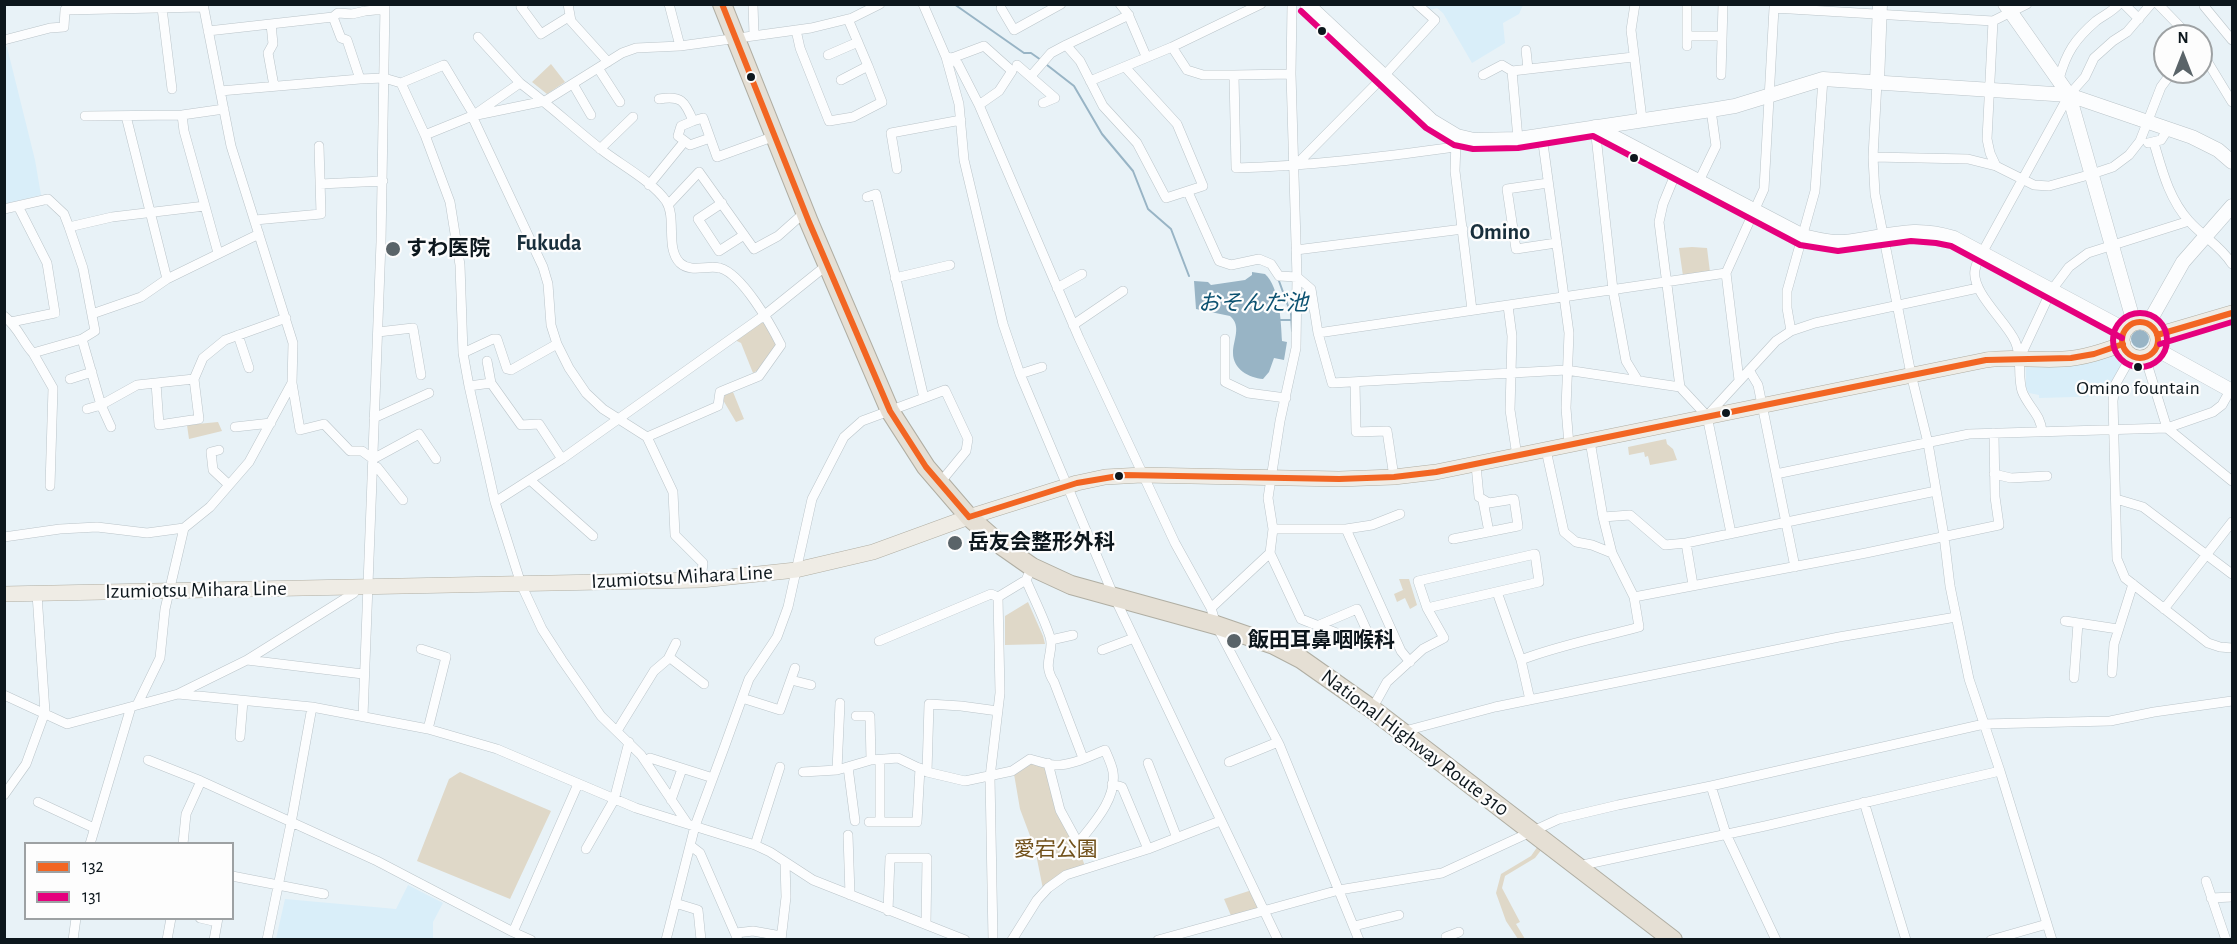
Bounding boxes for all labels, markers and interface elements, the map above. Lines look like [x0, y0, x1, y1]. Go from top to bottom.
north arrow [2153, 24, 2213, 84]
unlabelled marker [1316, 25, 1328, 37]
text: N [2177, 30, 2189, 46]
unlabelled marker [745, 71, 757, 83]
unlabelled marker [1628, 152, 1640, 164]
district label: Omino [1470, 219, 1530, 245]
district label: Fukuda [516, 230, 582, 256]
place label: すわ医院 [406, 236, 490, 262]
marker: すわ医院 [384, 240, 402, 258]
water label: おそんだ池 [1198, 290, 1308, 316]
marker: Omino fountain [2132, 361, 2144, 373]
place label: Omino fountain [2076, 376, 2200, 400]
unlabelled marker [1720, 407, 1732, 419]
unlabelled marker [1113, 470, 1125, 482]
place label: 岳友会整形外科 [968, 530, 1115, 556]
marker: 岳友会整形外科 [946, 534, 964, 552]
street label: Izumiotsu Mihara Line [591, 560, 773, 594]
street label: Izumiotsu Mihara Line [105, 576, 287, 604]
place label: 飯田耳鼻咽喉科 [1248, 628, 1395, 654]
marker: 飯田耳鼻咽喉科 [1225, 632, 1243, 650]
street label: National Highway Route 310 [1316, 664, 1514, 822]
park label: 愛宕公園 [1014, 837, 1098, 863]
legend [24, 842, 234, 920]
text: 132 [82, 858, 104, 876]
text: 131 [82, 888, 102, 906]

